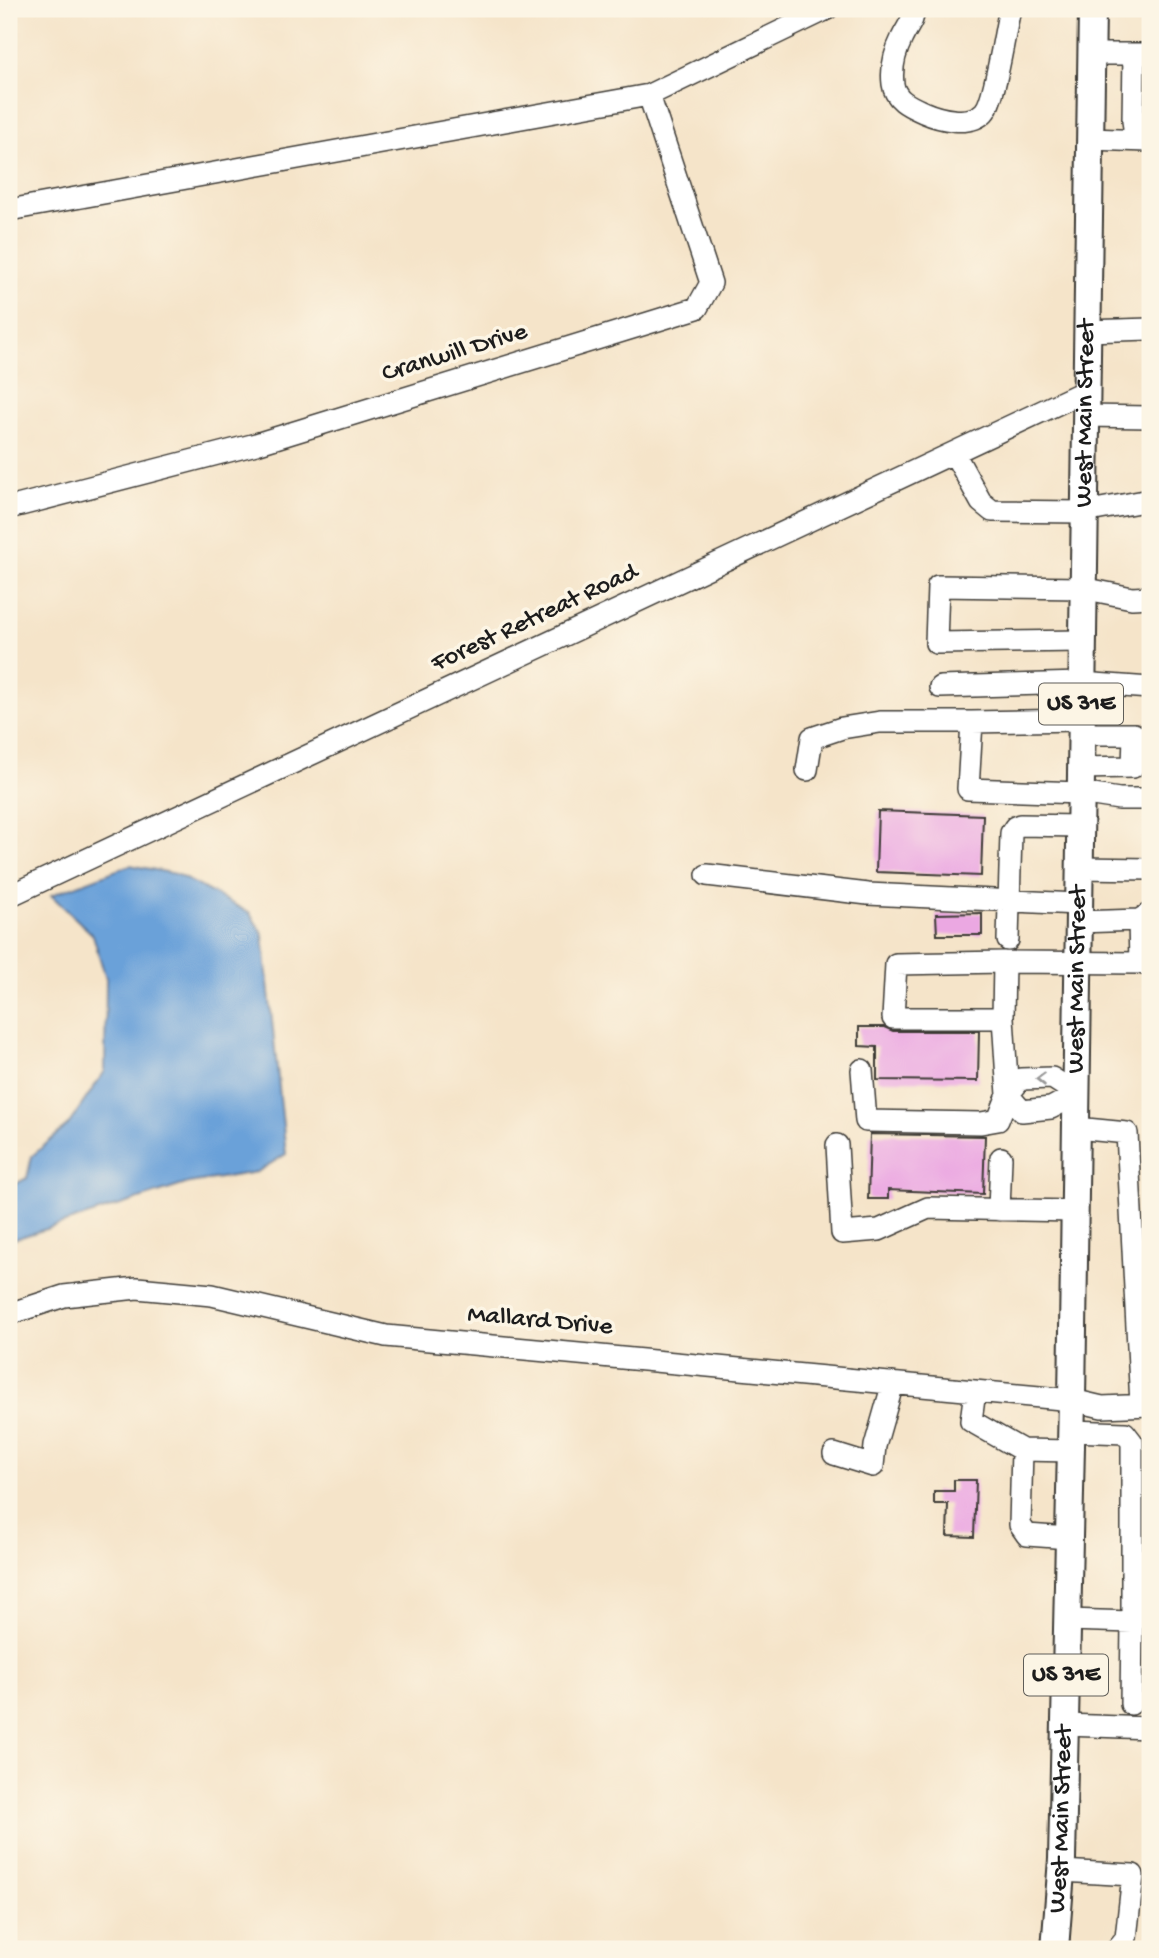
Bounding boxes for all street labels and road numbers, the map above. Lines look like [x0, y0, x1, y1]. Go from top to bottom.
street label: Cranwill Drive [379, 317, 532, 391]
street label: West Main Street [1069, 317, 1103, 508]
street label: Forest Retreat Road [426, 557, 645, 681]
road number: US 31E [1039, 684, 1123, 724]
street label: West Main Street [1061, 883, 1095, 1074]
street label: Mallard Drive [466, 1300, 614, 1344]
road number: US 31E [1024, 1654, 1108, 1695]
street label: West Main Street [1042, 1723, 1080, 1914]

